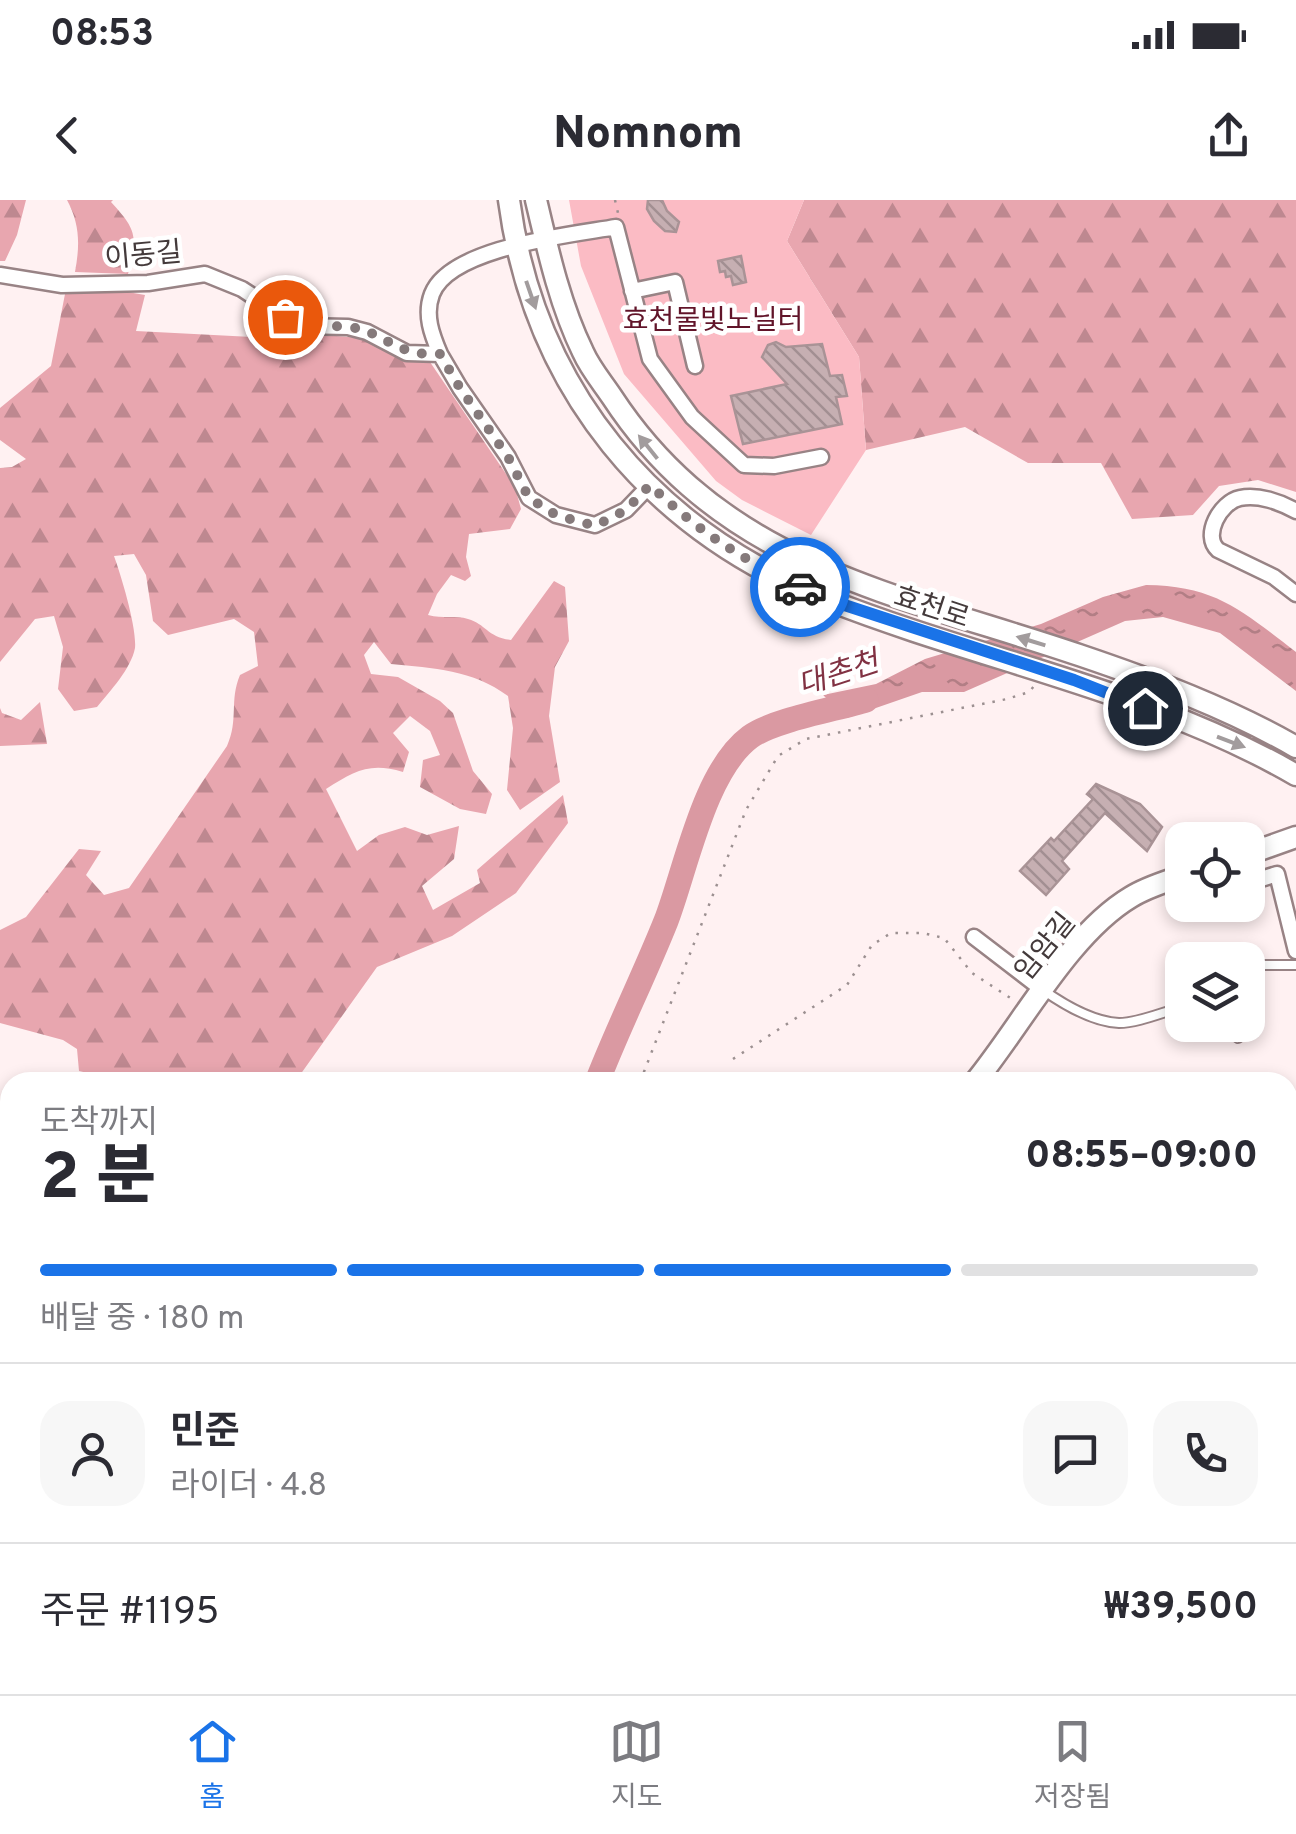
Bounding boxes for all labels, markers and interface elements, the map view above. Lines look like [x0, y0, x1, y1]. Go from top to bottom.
text: 08:53 [50, 11, 154, 60]
text: Nomnom [553, 107, 743, 164]
icon: back [40, 108, 95, 163]
icon: share [1201, 108, 1256, 163]
street label: 이동길 [103, 236, 183, 278]
pin [243, 275, 328, 360]
one-way arrow [524, 280, 539, 310]
icon: bag [258, 290, 313, 345]
park label: 효천물빛노닐터 [623, 304, 803, 340]
one-way arrow [638, 434, 659, 460]
courier [750, 537, 850, 637]
icon: car [773, 560, 828, 615]
street label: 효천로 [889, 580, 973, 638]
one-way arrow [1015, 633, 1046, 648]
water label: 대촌천 [794, 644, 887, 706]
pin [1103, 666, 1188, 751]
icon: home [1118, 681, 1173, 736]
one-way arrow [1216, 734, 1246, 750]
map controls [1165, 822, 1265, 1042]
button: locate [1165, 822, 1265, 922]
street label: 임암길 [1008, 907, 1085, 989]
button: layers [1165, 942, 1265, 1042]
text: 도착까지 [40, 1104, 158, 1144]
text: 08:55–09:00 [1025, 1133, 1258, 1182]
text: 2 분 [40, 1140, 156, 1222]
text: 배달 중 · 180 m [40, 1300, 244, 1340]
button: person [40, 1401, 145, 1506]
button: chat [1023, 1401, 1128, 1506]
button: phone [1153, 1401, 1258, 1506]
text: 민준 [170, 1409, 240, 1458]
text: 라이더 · 4.8 [170, 1467, 327, 1507]
text: ₩39,500 [1104, 1584, 1258, 1633]
text: 주문 #1195 [40, 1589, 219, 1638]
tab: 홈 [185, 1714, 240, 1817]
tab: 지도 [609, 1714, 664, 1817]
tab: 저장됨 [1034, 1714, 1111, 1817]

